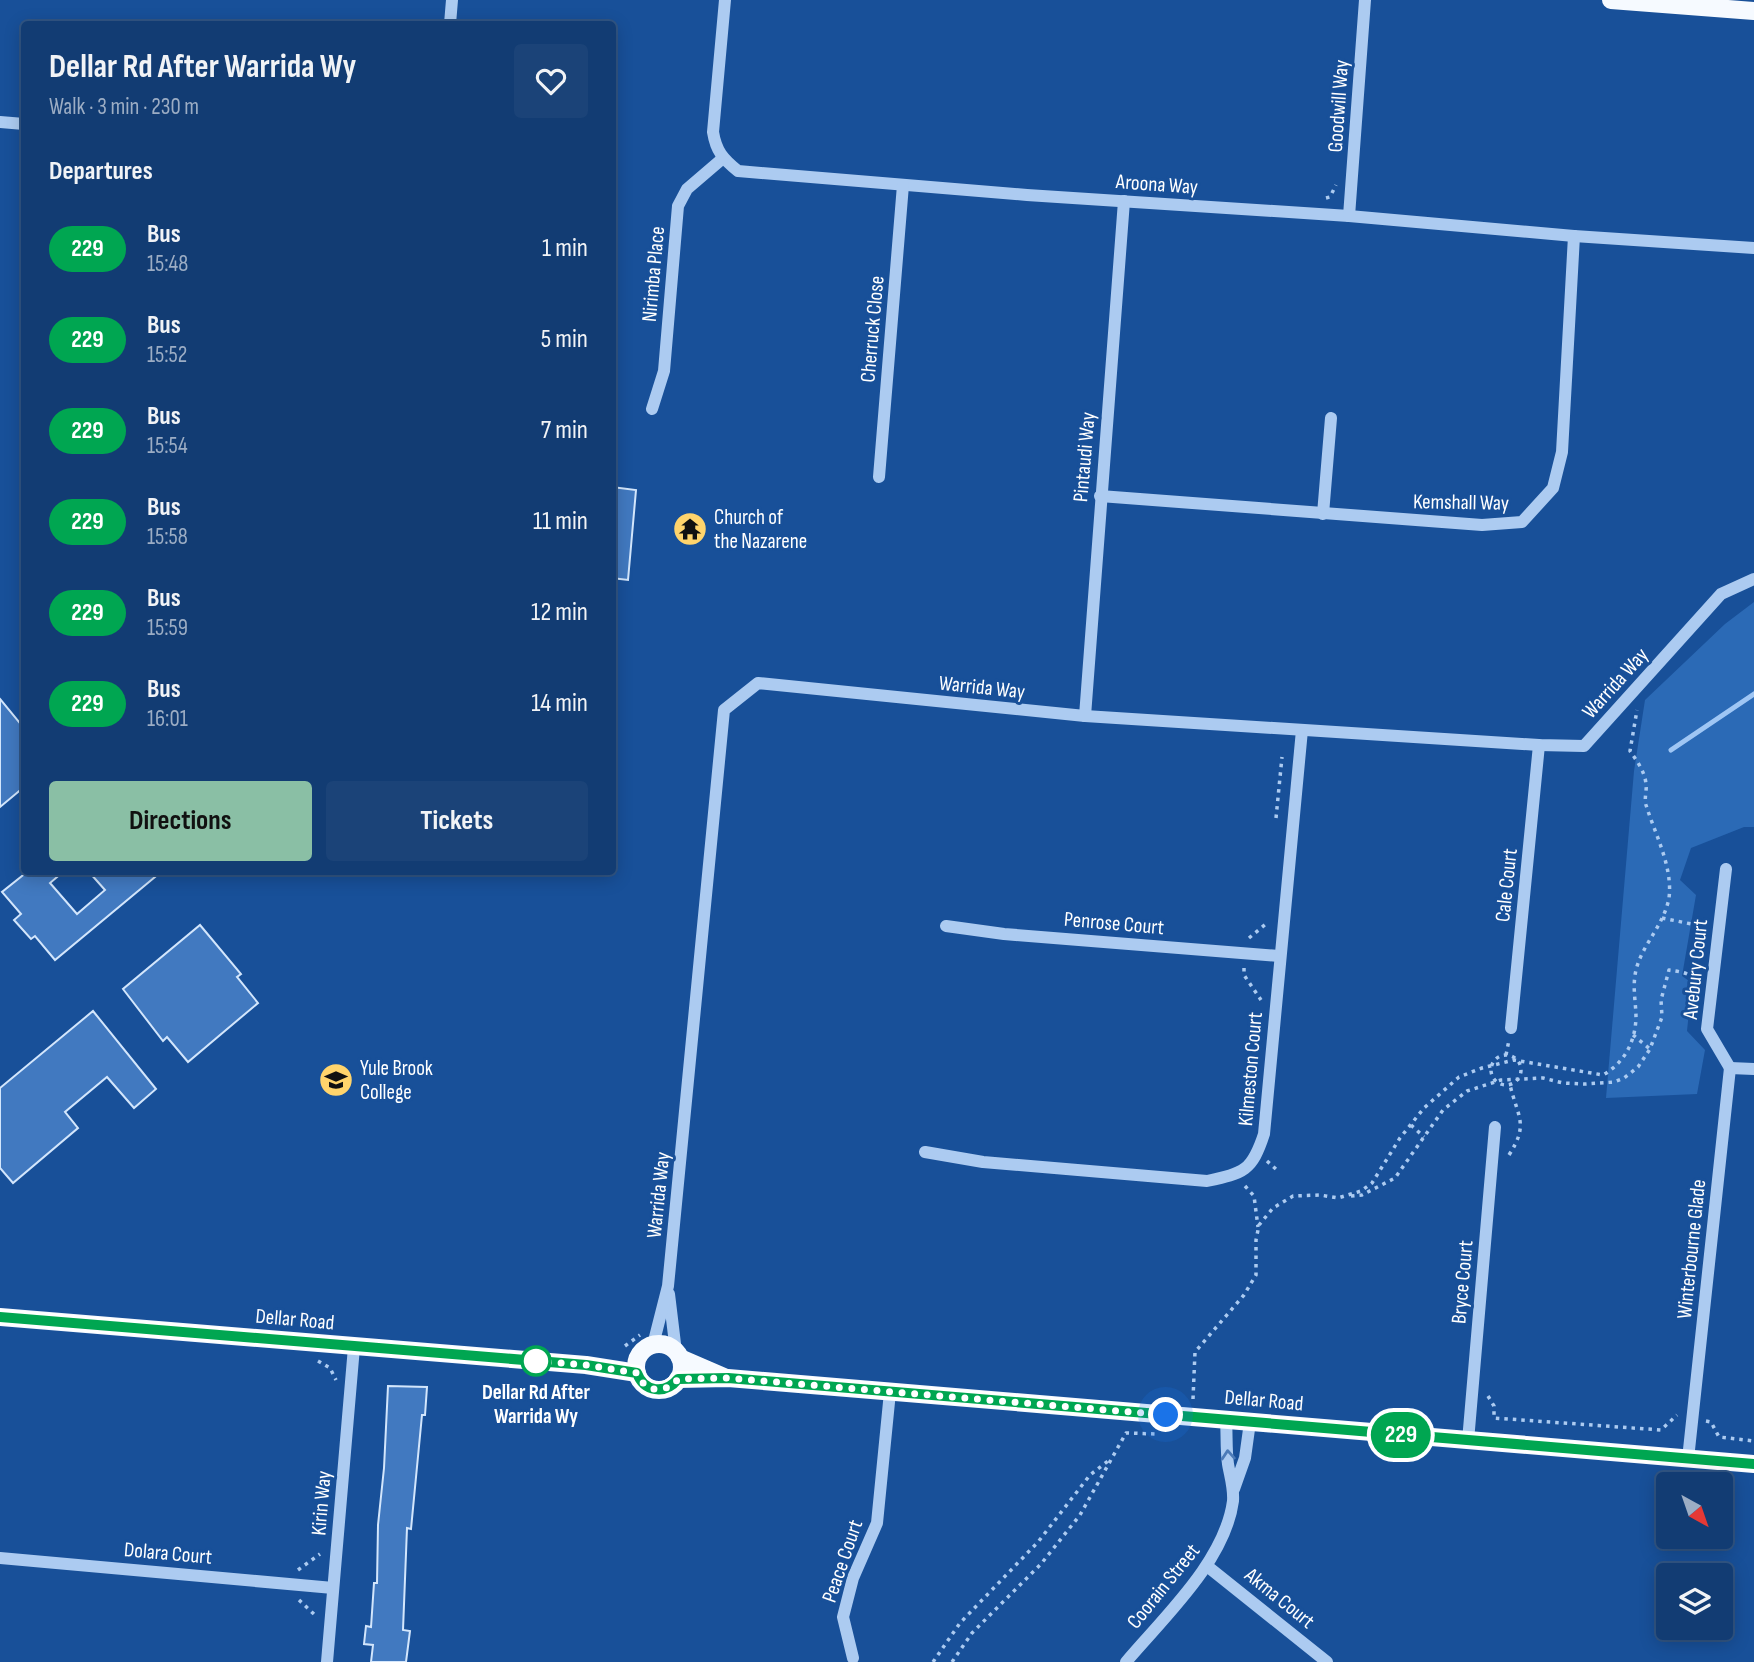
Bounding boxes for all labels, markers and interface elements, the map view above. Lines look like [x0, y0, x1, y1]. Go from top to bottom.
button: heart [514, 44, 588, 118]
text: Dellar Rd After Warrida Wy [49, 47, 356, 87]
street label: Goodwill Way [1323, 59, 1354, 153]
text: Walk · 3 min · 230 m [49, 93, 199, 121]
text: Departures [49, 156, 153, 187]
street label: Aroona Way [1114, 169, 1199, 200]
text: Bus [147, 219, 181, 250]
street label: Nirimba Place [637, 225, 670, 323]
text: 1 min [542, 233, 588, 264]
text: 229 [71, 234, 104, 263]
text: 15:48 [147, 250, 188, 278]
street label: Cherruck Close [855, 275, 890, 383]
text: Bus [147, 310, 181, 341]
text: 5 min [541, 324, 588, 355]
text: 229 [71, 325, 104, 354]
text: 15:52 [147, 341, 187, 369]
text: Bus [147, 401, 181, 432]
street label: Pintaudi Way [1068, 411, 1101, 503]
text: 7 min [541, 415, 588, 446]
text: 229 [71, 416, 104, 445]
text: 15:54 [147, 432, 188, 460]
street label: Kemshall Way [1413, 489, 1509, 516]
text: Bus [147, 492, 181, 523]
place label: Church of the Nazarene [714, 505, 807, 554]
text: 11 min [533, 506, 588, 537]
text: 229 [71, 507, 104, 536]
temple icon: Church of the Nazarene [671, 510, 709, 548]
text: 15:58 [147, 523, 188, 551]
text: Bus [147, 583, 181, 614]
text: 12 min [531, 597, 588, 628]
text: 229 [71, 598, 104, 627]
text: 15:59 [147, 614, 188, 642]
street label: Warrida Way [1577, 643, 1654, 724]
street label: Warrida Way [938, 671, 1026, 704]
text: Bus [147, 674, 181, 705]
text: 14 min [531, 688, 588, 719]
text: 229 [71, 689, 104, 718]
text: 16:01 [147, 705, 188, 733]
button: Directions [49, 781, 312, 861]
button: Tickets [326, 781, 588, 861]
street label: Cale Court [1490, 847, 1523, 923]
street label: Penrose Court [1063, 907, 1165, 940]
street label: Avebury Court [1678, 918, 1713, 1021]
street label: Kilmeston Court [1233, 1011, 1268, 1127]
place label: Yule Brook College [360, 1056, 433, 1105]
school or university icon: Yule Brook College [317, 1061, 355, 1099]
street label: Warrida Way [642, 1151, 675, 1239]
street label: Winterbourne Glade [1672, 1178, 1711, 1320]
street label: Bryce Court [1446, 1239, 1479, 1325]
street label: Dellar Road [255, 1304, 335, 1335]
marker: Dellar Rd After Warrida Wy [521, 1346, 551, 1376]
place label: Dellar Rd After Warrida Wy [482, 1380, 591, 1429]
street label: Dellar Road [1224, 1385, 1304, 1416]
your location [1148, 1397, 1183, 1432]
line badge: 229 [1361, 1412, 1441, 1458]
text: 229 [1385, 1420, 1417, 1449]
one-way arrow [1221, 1449, 1236, 1460]
street label: Kirin Way [306, 1470, 337, 1536]
north arrow [1656, 1472, 1732, 1549]
map controls [1656, 1472, 1733, 1640]
street label: Peace Court [817, 1517, 868, 1606]
street label: Dolara Court [123, 1537, 213, 1570]
street label: Coorain Street [1122, 1539, 1205, 1634]
street label: Akma Court [1239, 1562, 1320, 1634]
button: layers [1656, 1563, 1733, 1640]

